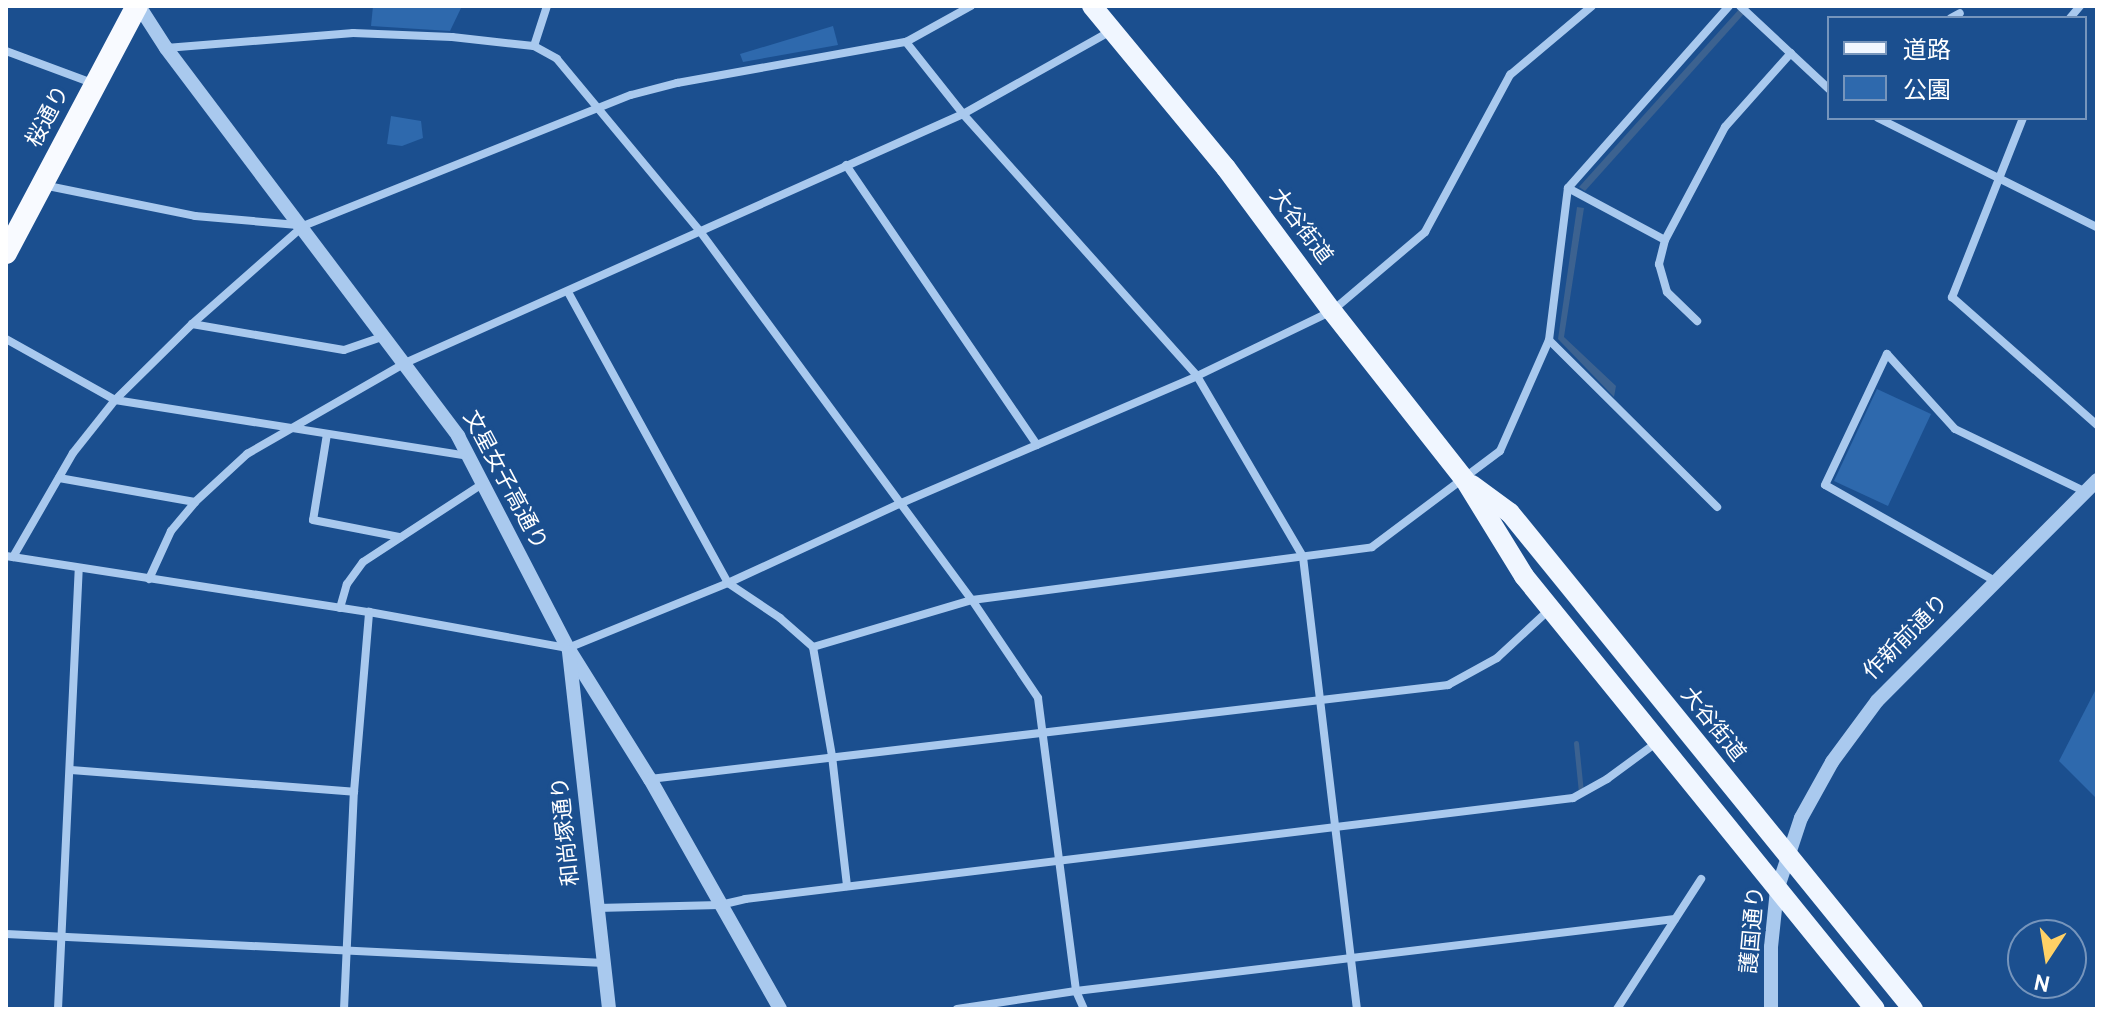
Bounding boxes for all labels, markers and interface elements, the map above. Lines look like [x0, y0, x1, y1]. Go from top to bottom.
legend [1827, 16, 2087, 120]
text: 道路 [1903, 37, 1951, 67]
text: 公園 [1903, 77, 1951, 107]
street label: 桜通り [22, 82, 76, 152]
street label: 大谷街道 [1263, 184, 1337, 270]
street label: 文星女子高通り [456, 407, 552, 555]
street label: 作新前通り [1859, 590, 1955, 686]
street label: 大谷街道 [1674, 682, 1750, 768]
street label: 和尚塚通り [548, 775, 586, 887]
street label: 護国通り [1737, 885, 1771, 975]
north arrow [2007, 919, 2087, 999]
text: N [2032, 966, 2053, 996]

